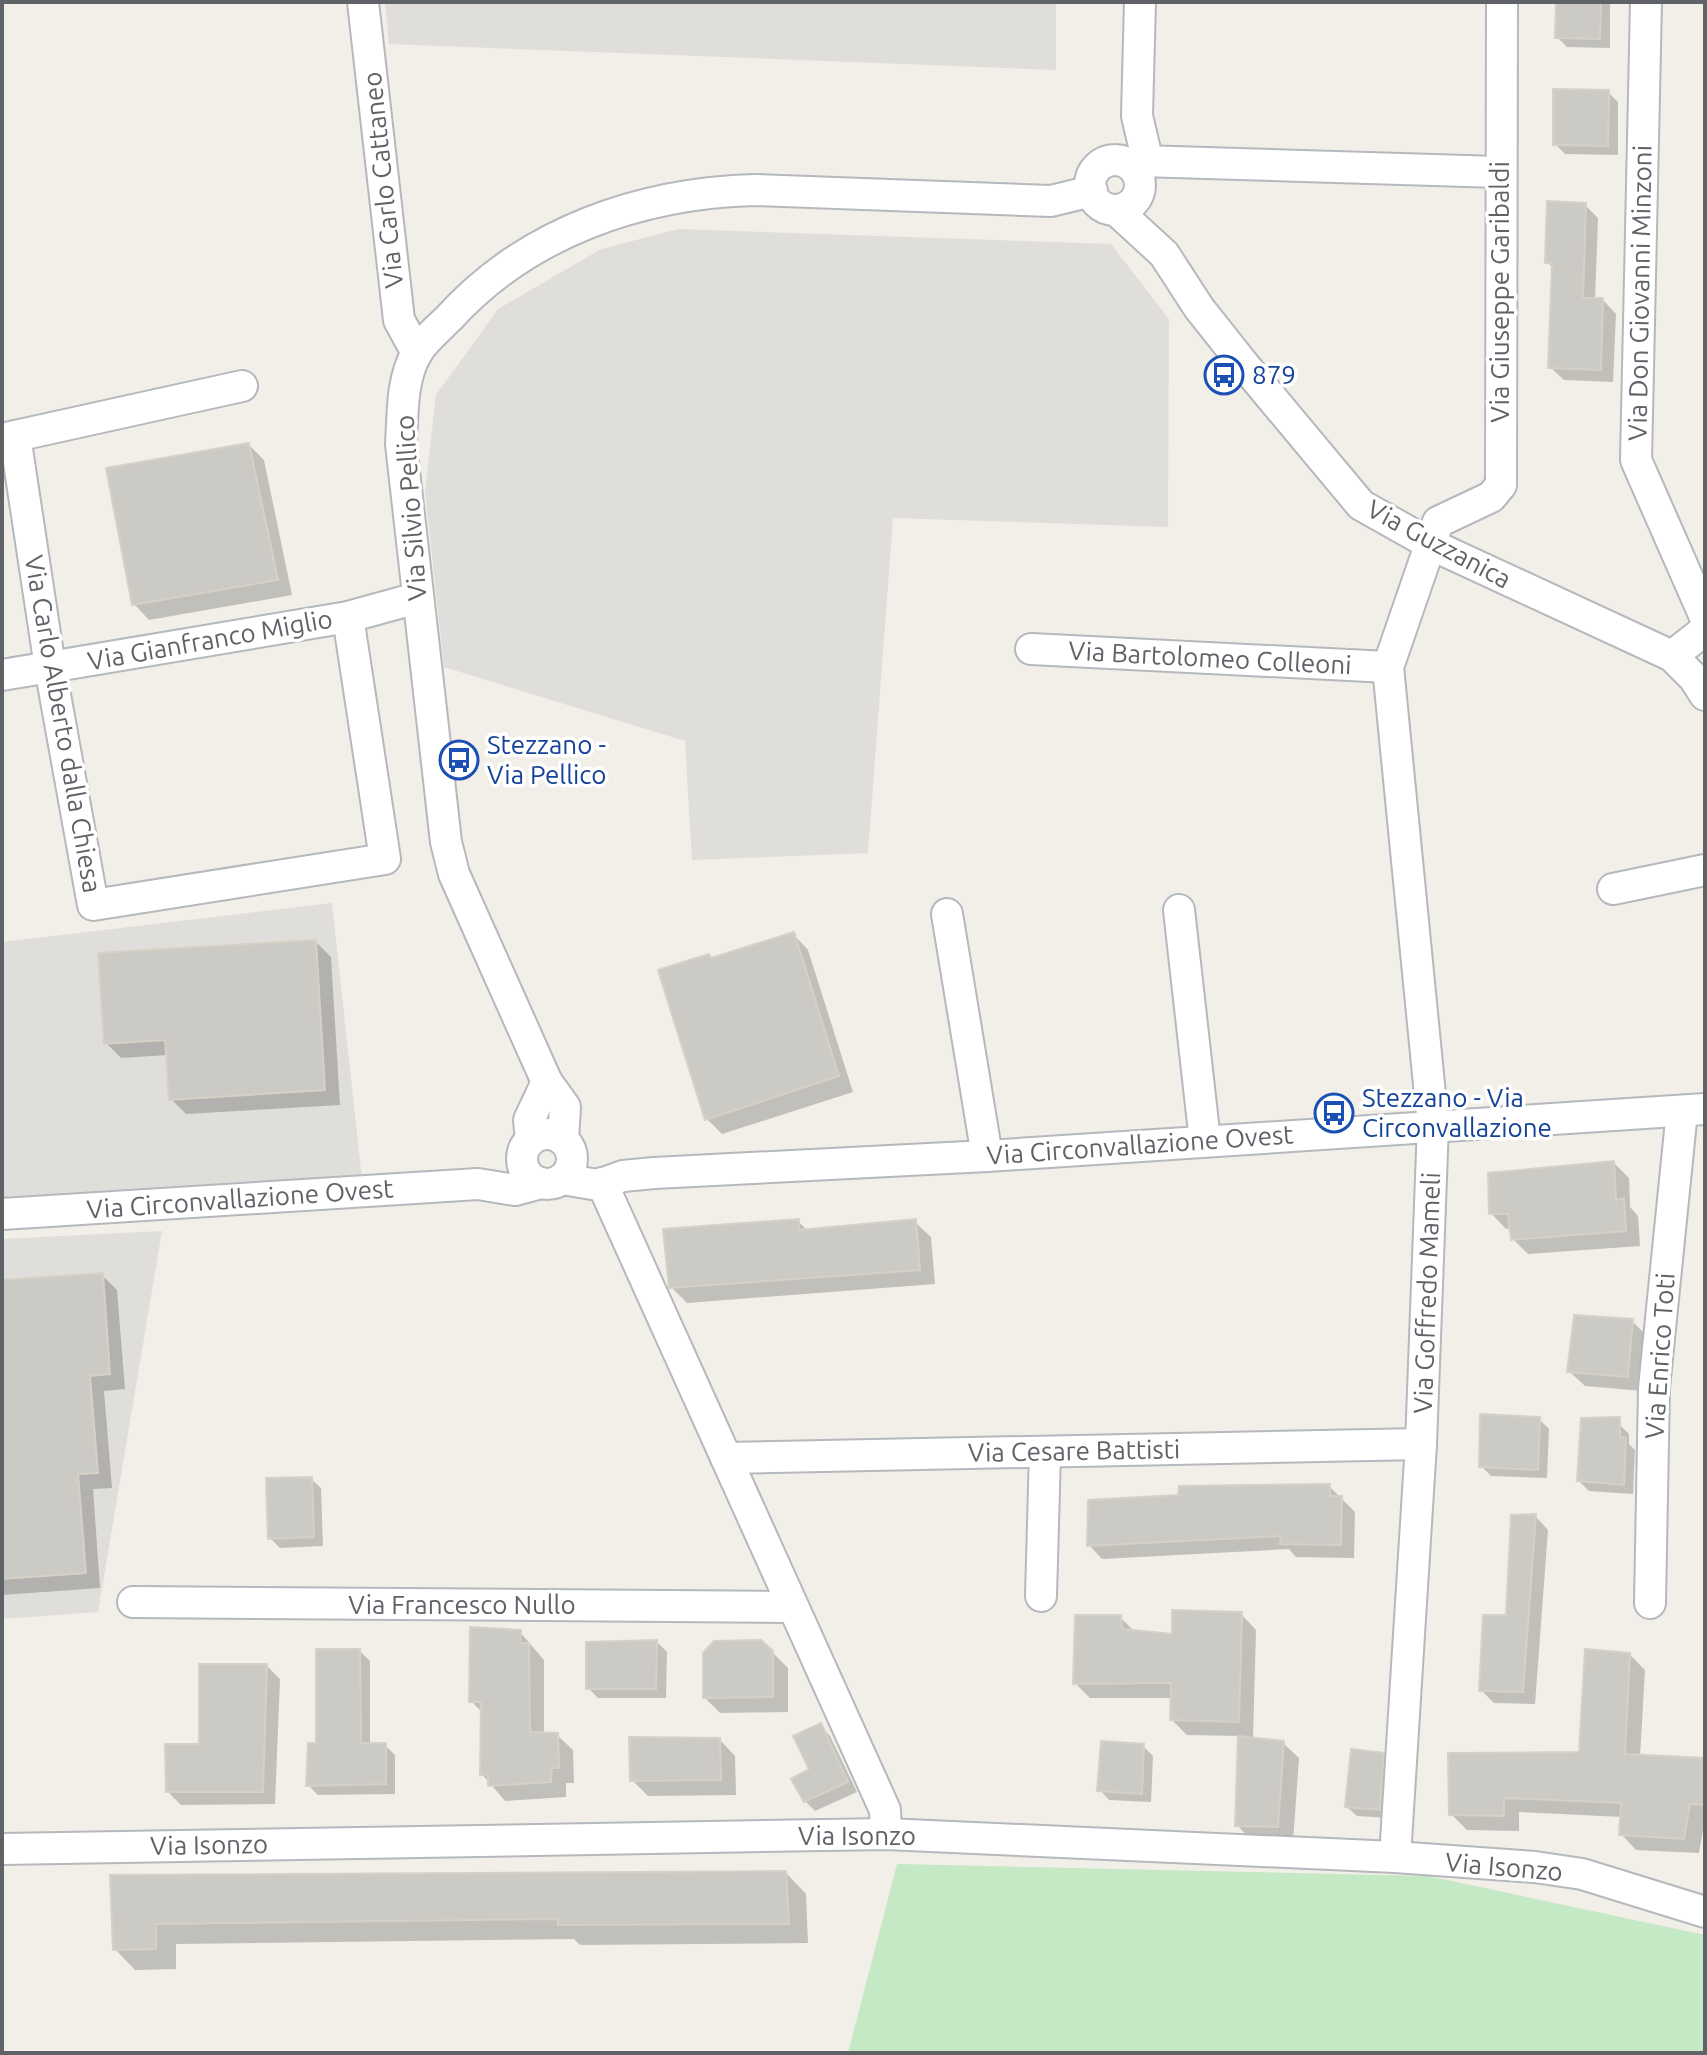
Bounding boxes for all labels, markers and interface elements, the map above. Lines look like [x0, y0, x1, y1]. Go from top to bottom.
street label: Via Carlo Cattaneo [357, 70, 408, 290]
street label: Via Don Giovanni Minzoni [1622, 145, 1657, 441]
street label: Via Giuseppe Garibaldi [1485, 161, 1514, 423]
bus stop icon: 879 [1203, 354, 1245, 396]
place label: 879 [1252, 360, 1296, 389]
street label: Via Silvio Pellico [390, 414, 431, 602]
street label: Via Guzzanica [1362, 493, 1516, 594]
street label: Via Carlo Alberto dalla Chiesa [19, 553, 107, 895]
street label: Via Gianfranco Miglio [85, 604, 335, 675]
street label: Via Bartolomeo Colleoni [1068, 636, 1352, 679]
place label: Stezzano - Via Pellico [487, 730, 607, 789]
bus stop icon: Stezzano - Via Pellico [438, 739, 480, 781]
place label: Stezzano - Via Circonvallazione [1362, 1083, 1552, 1142]
bus stop icon: Stezzano - Via Circonvallazione [1313, 1092, 1355, 1134]
street label: Via Circonvallazione Ovest [986, 1119, 1294, 1170]
street label: Via Goffredo Mameli [1408, 1172, 1445, 1414]
street label: Via Circonvallazione Ovest [86, 1173, 394, 1224]
street label: Via Enrico Toti [1639, 1272, 1680, 1440]
street label: Via Cesare Battisti [968, 1434, 1180, 1467]
street label: Via Francesco Nullo [348, 1590, 576, 1619]
street label: Via Isonzo [798, 1821, 916, 1850]
street label: Via Isonzo [150, 1829, 268, 1860]
street label: Via Isonzo [1444, 1847, 1564, 1886]

